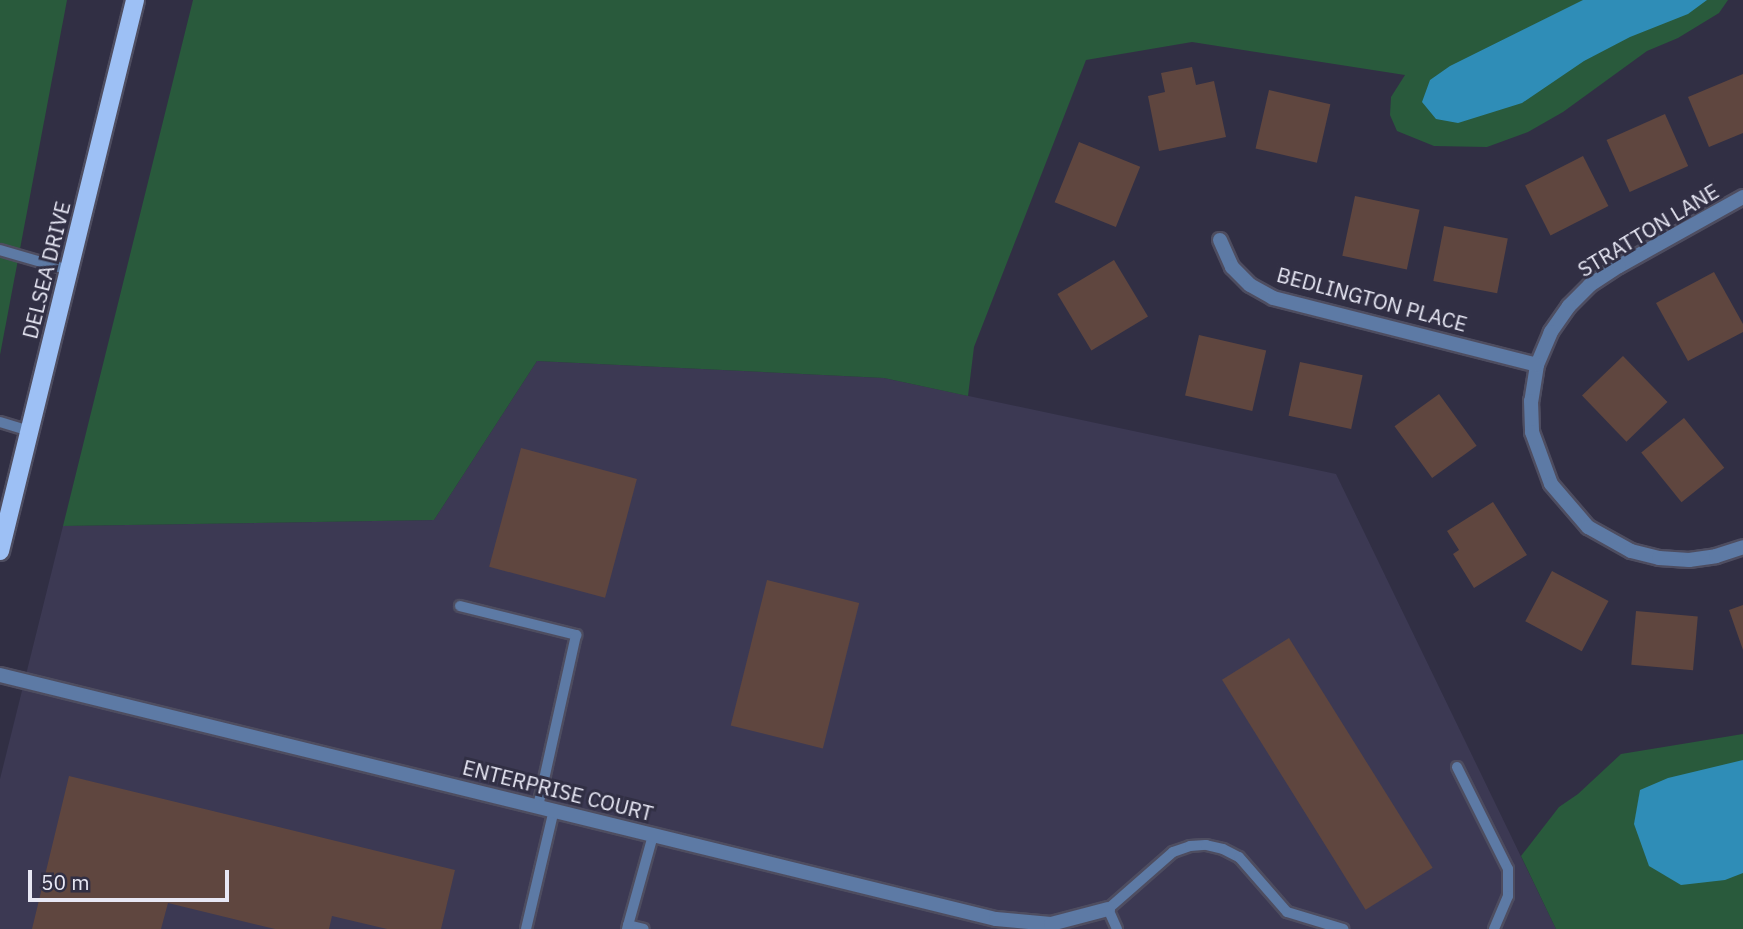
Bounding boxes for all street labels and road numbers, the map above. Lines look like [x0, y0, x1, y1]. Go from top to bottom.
street label: STRATTON LANE [1573, 178, 1723, 282]
street label: DELSEA DRIVE [17, 199, 75, 341]
street label: BEDLINGTON PLACE [1274, 261, 1470, 337]
street label: ENTERPRISE COURT [460, 754, 656, 826]

